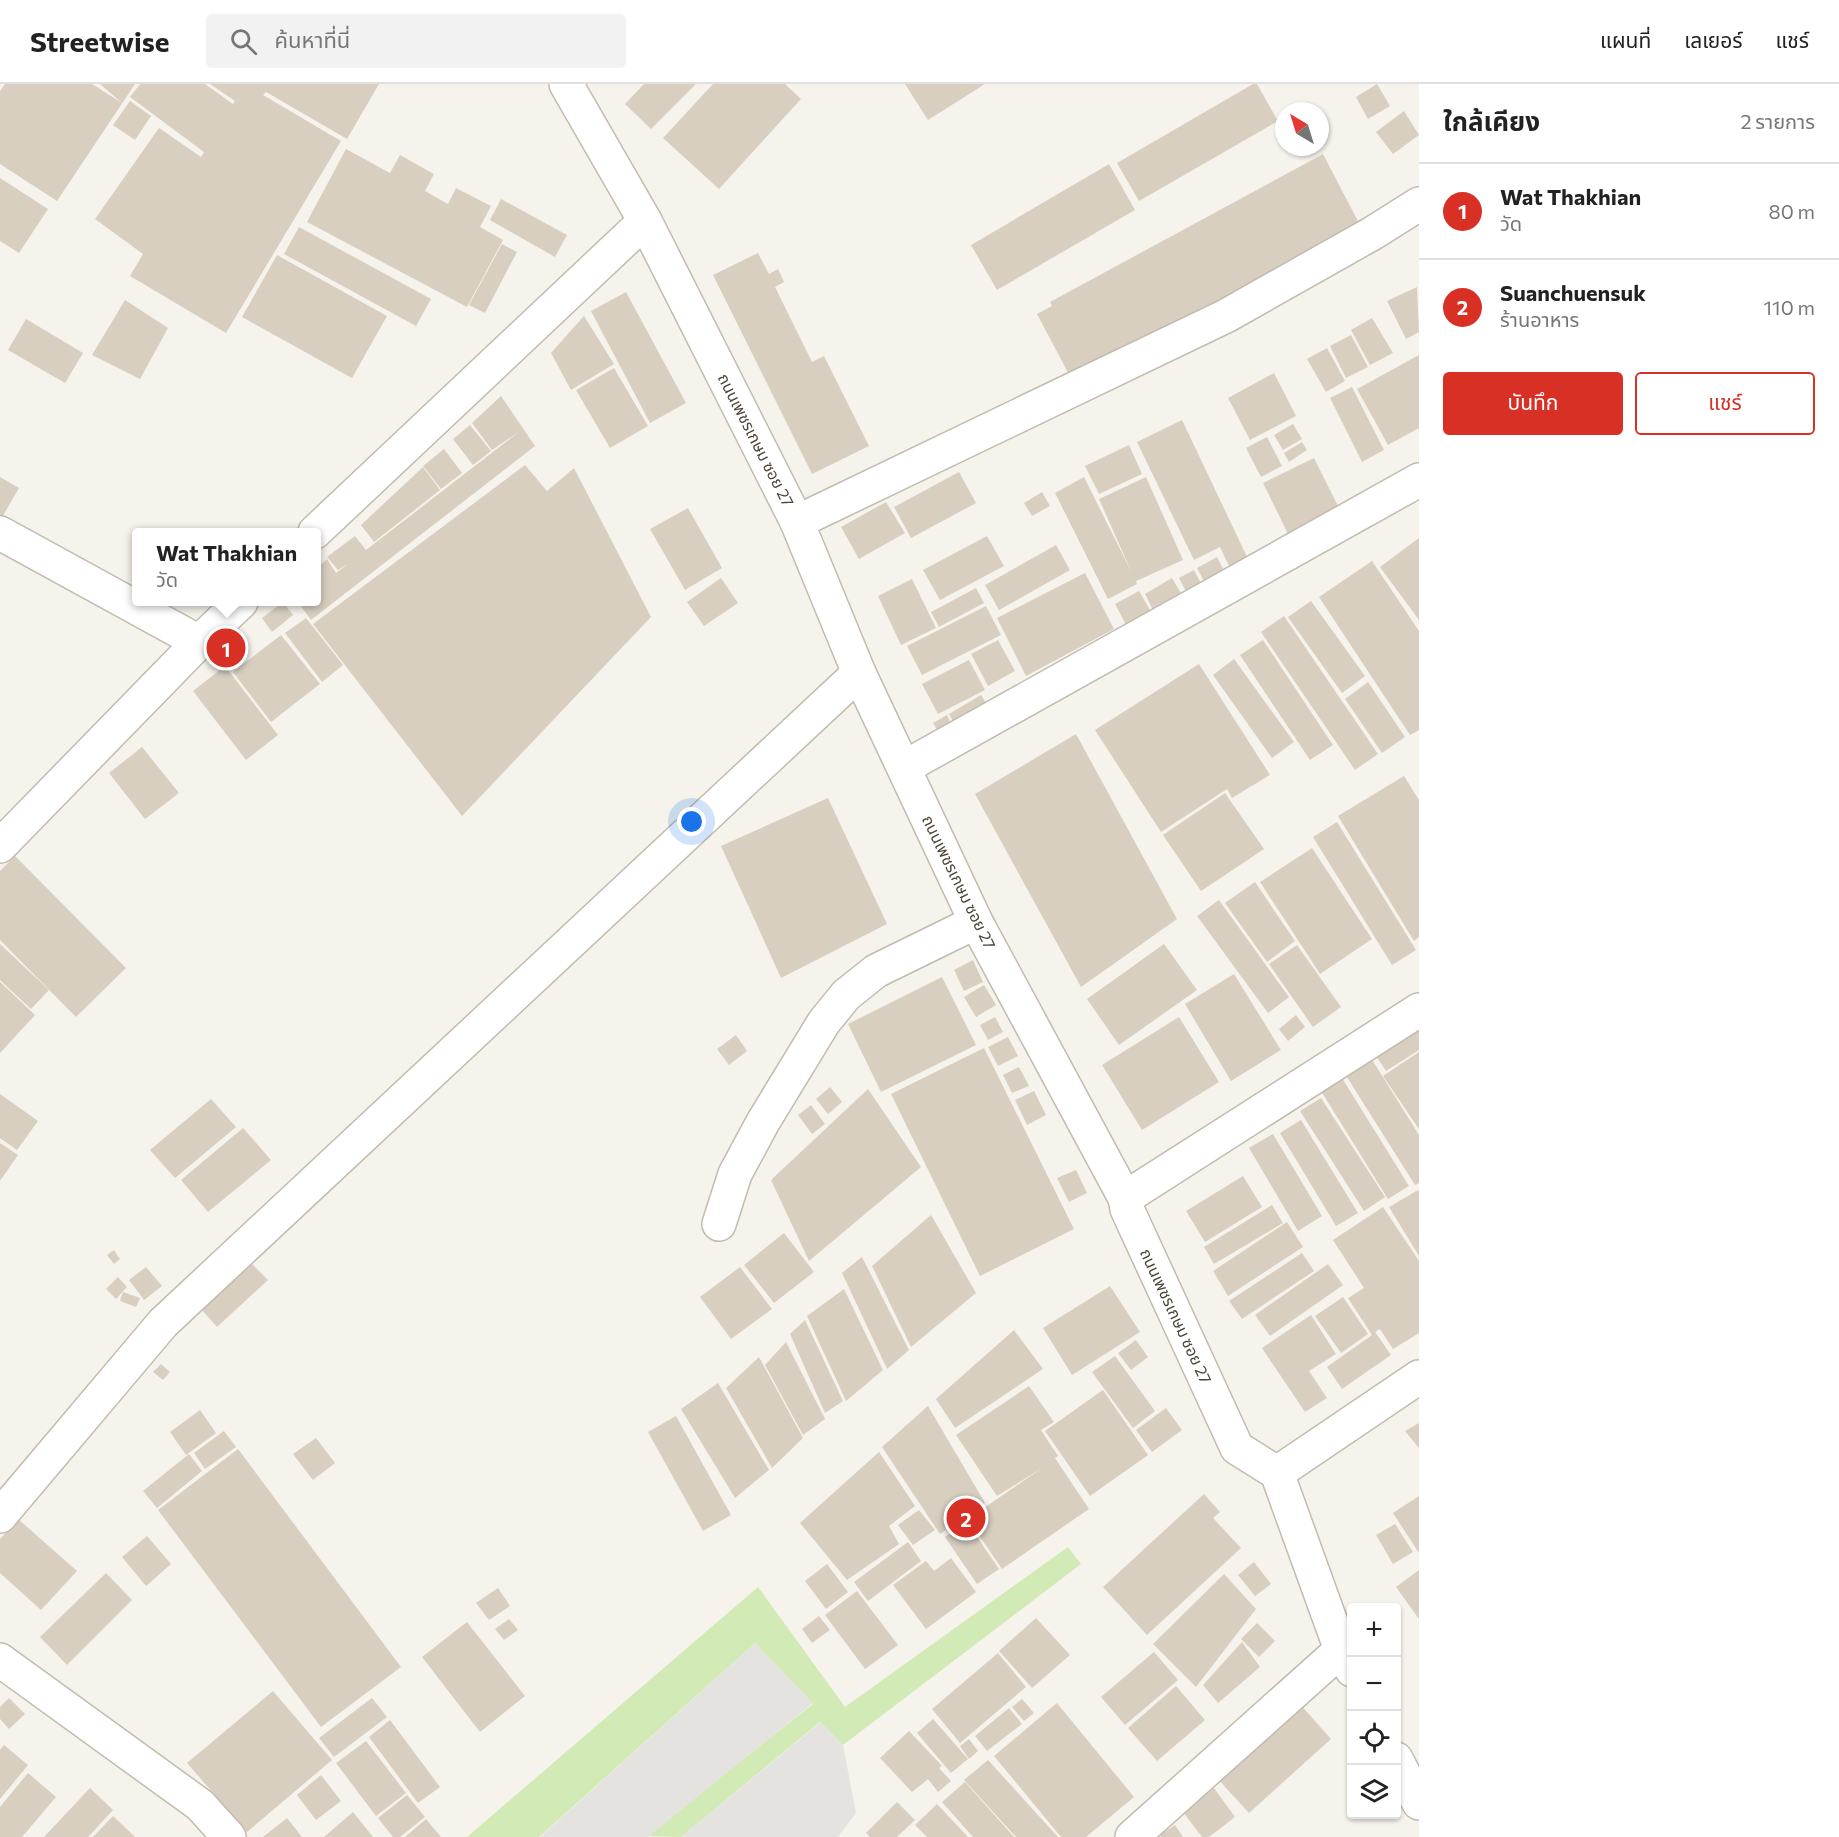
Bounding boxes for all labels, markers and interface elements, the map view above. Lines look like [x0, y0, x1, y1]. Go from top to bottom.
search box [206, 14, 626, 68]
text: Streetwise [30, 24, 170, 58]
icon: search [227, 25, 260, 58]
text: ค้นหาที่นี่ [275, 26, 350, 53]
text: แผนที่ [1600, 27, 1651, 52]
text: เลเยอร์ [1684, 27, 1743, 52]
text: แชร์ [1776, 27, 1809, 52]
north arrow [1275, 102, 1329, 156]
text: ใกล้เคียง [1443, 105, 1540, 136]
text: 2 รายการ [1740, 109, 1815, 133]
text: Wat Thakhian [1500, 183, 1641, 210]
text: 1 [1458, 199, 1467, 223]
text: 80 m [1769, 199, 1815, 223]
text: วัด [1500, 211, 1522, 235]
text: Suanchuensuk [1500, 279, 1646, 306]
text: 2 [1457, 295, 1468, 319]
text: 110 m [1764, 295, 1815, 319]
text: ร้านอาหาร [1500, 307, 1579, 331]
street label: ถนนเพชรเกษม ซอย 27 [715, 370, 798, 509]
button: บันทึก [1443, 372, 1623, 435]
button: แชร์ [1635, 372, 1815, 435]
popup [132, 528, 321, 606]
text: Wat Thakhian [156, 539, 297, 566]
text: วัด [156, 567, 178, 591]
pin: 1 [206, 626, 246, 670]
your location [677, 807, 706, 836]
street label: ถนนเพชรเกษม ซอย 27 [919, 812, 1000, 952]
street label: ถนนเพชรเกษม ซอย 27 [1137, 1245, 1216, 1386]
pin: 2 [946, 1496, 986, 1540]
map controls [1347, 1603, 1401, 1819]
button: + [1347, 1603, 1401, 1657]
button: − [1347, 1657, 1401, 1711]
button: locate [1347, 1711, 1401, 1765]
button: layers [1347, 1765, 1401, 1819]

